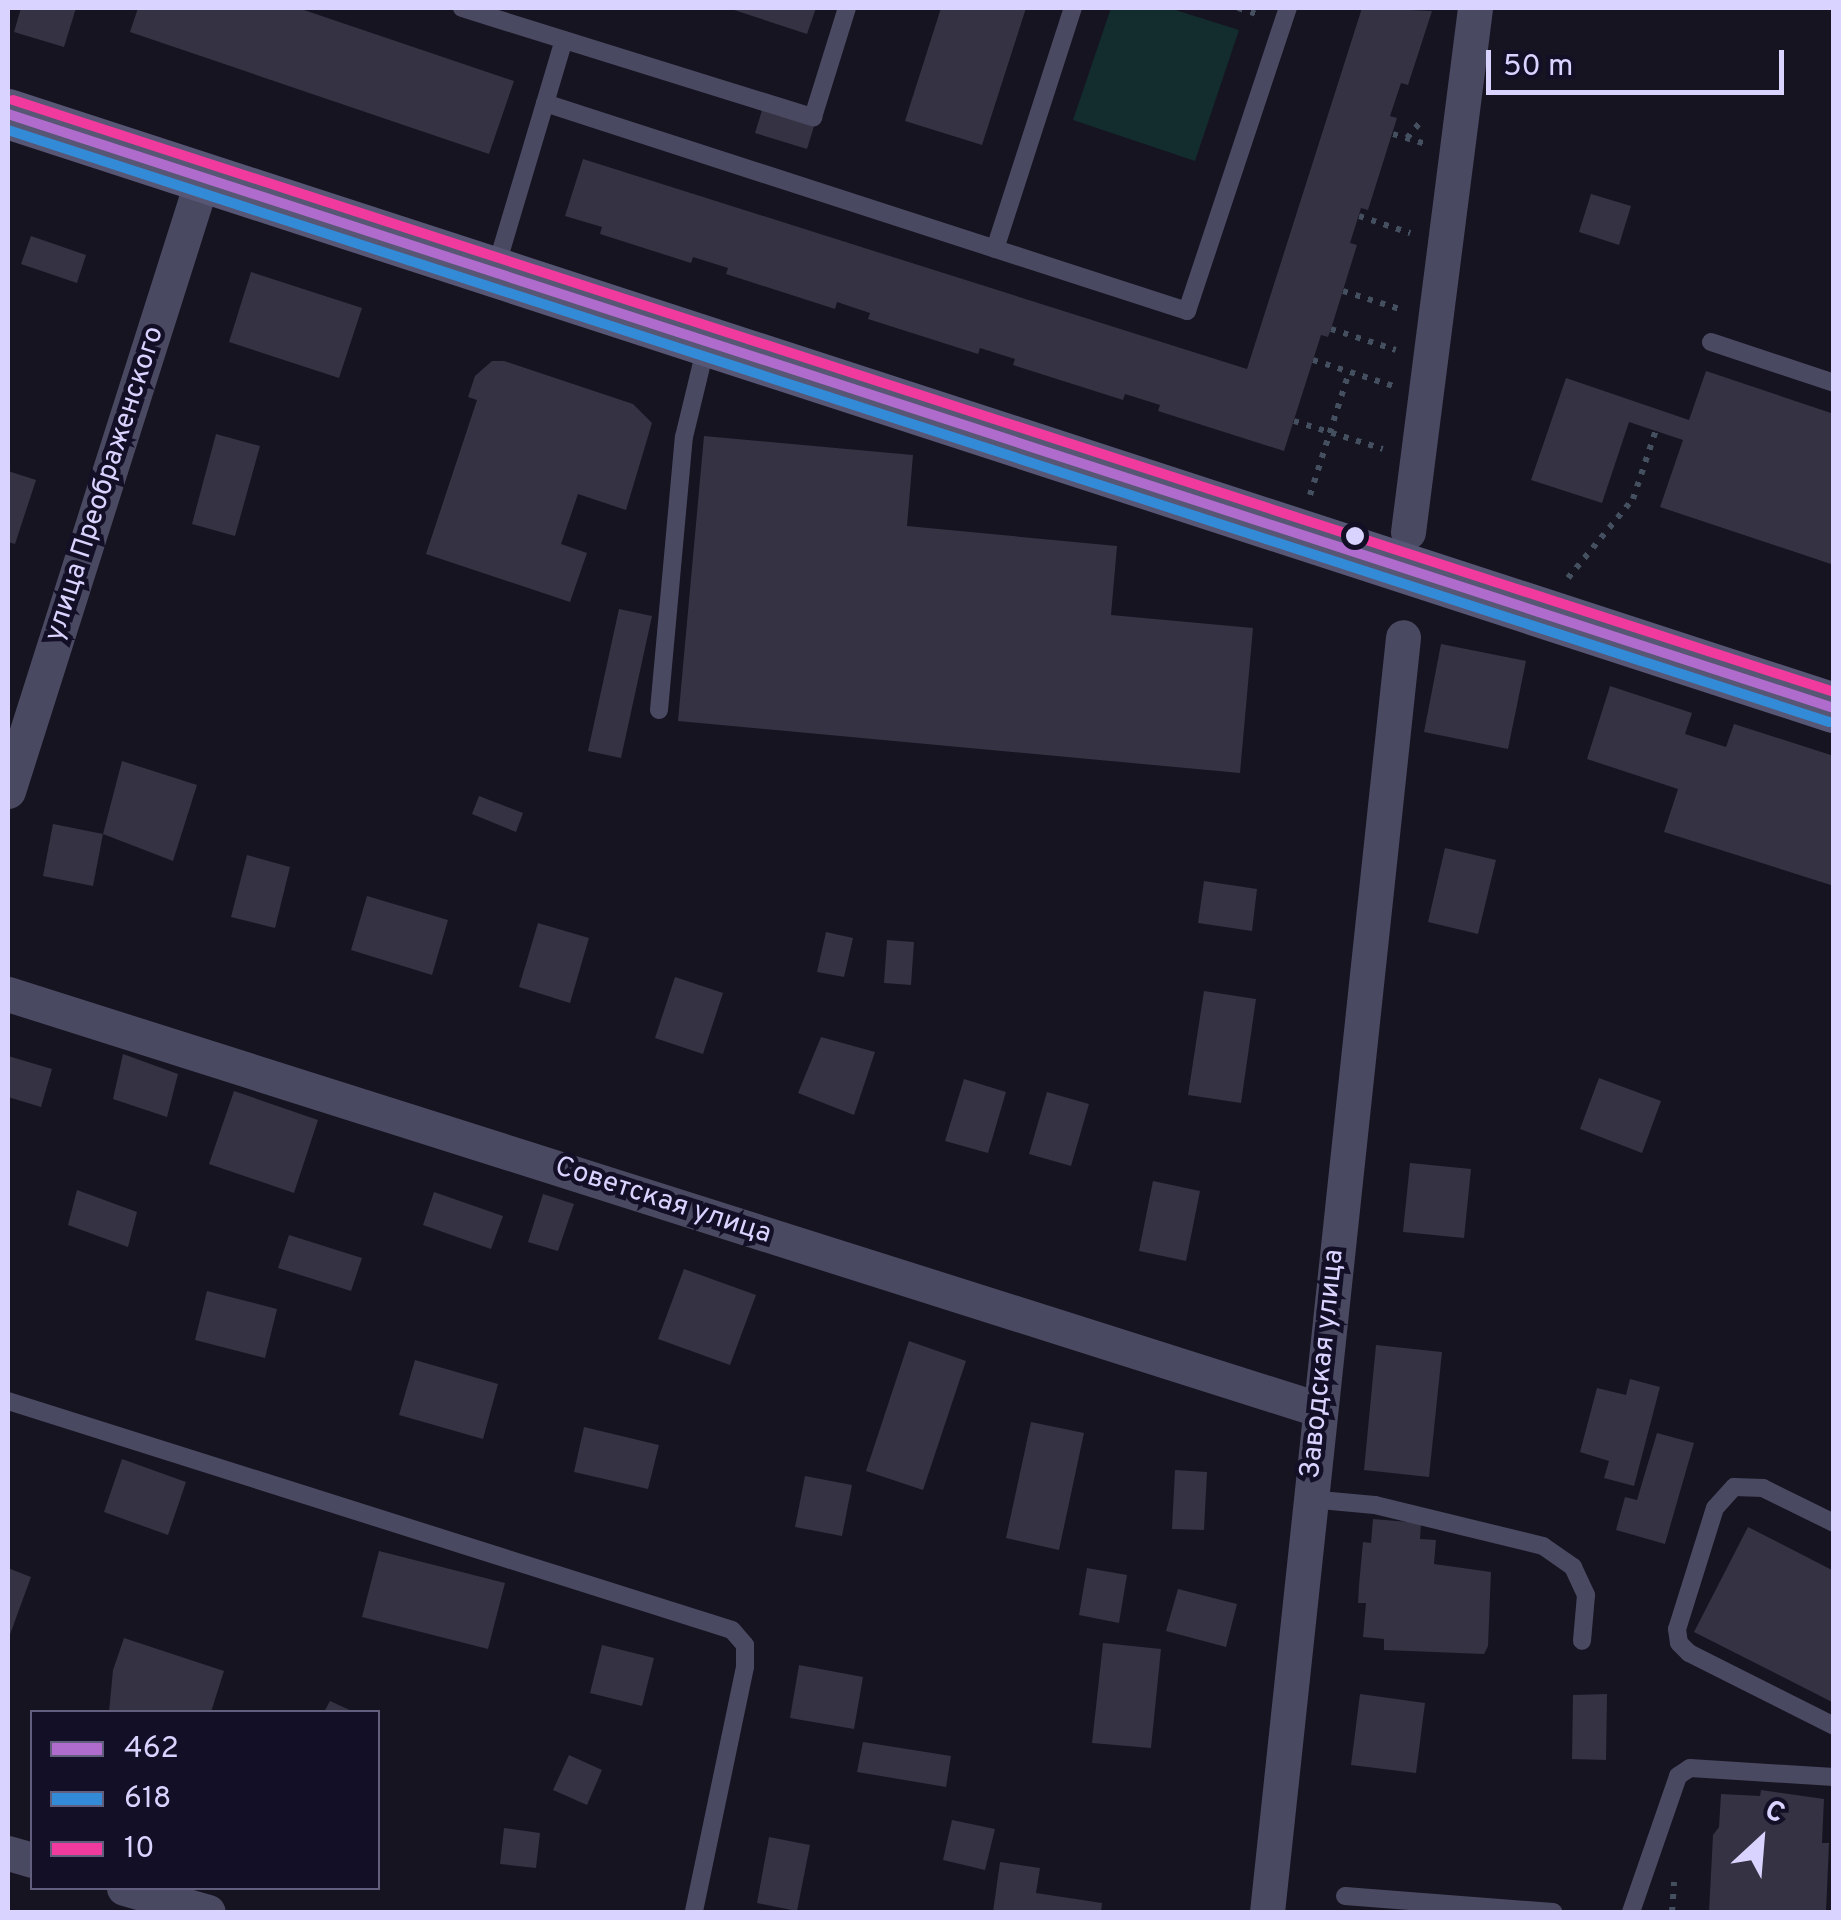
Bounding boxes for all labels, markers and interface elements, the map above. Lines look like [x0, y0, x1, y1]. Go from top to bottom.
scale bar [1491, 30, 1788, 92]
text: 50 m [1503, 49, 1573, 86]
street label: улица Преображенского [38, 322, 172, 646]
unlabelled marker [1345, 526, 1365, 546]
street label: Советская улица [551, 1150, 775, 1252]
street label: Заводская улица [1294, 1248, 1352, 1480]
legend [30, 1710, 380, 1890]
text: 462 [124, 1731, 179, 1768]
text: 618 [124, 1781, 171, 1818]
north arrow [1711, 1790, 1811, 1890]
text: С [1758, 1793, 1790, 1833]
text: 10 [124, 1831, 154, 1868]

